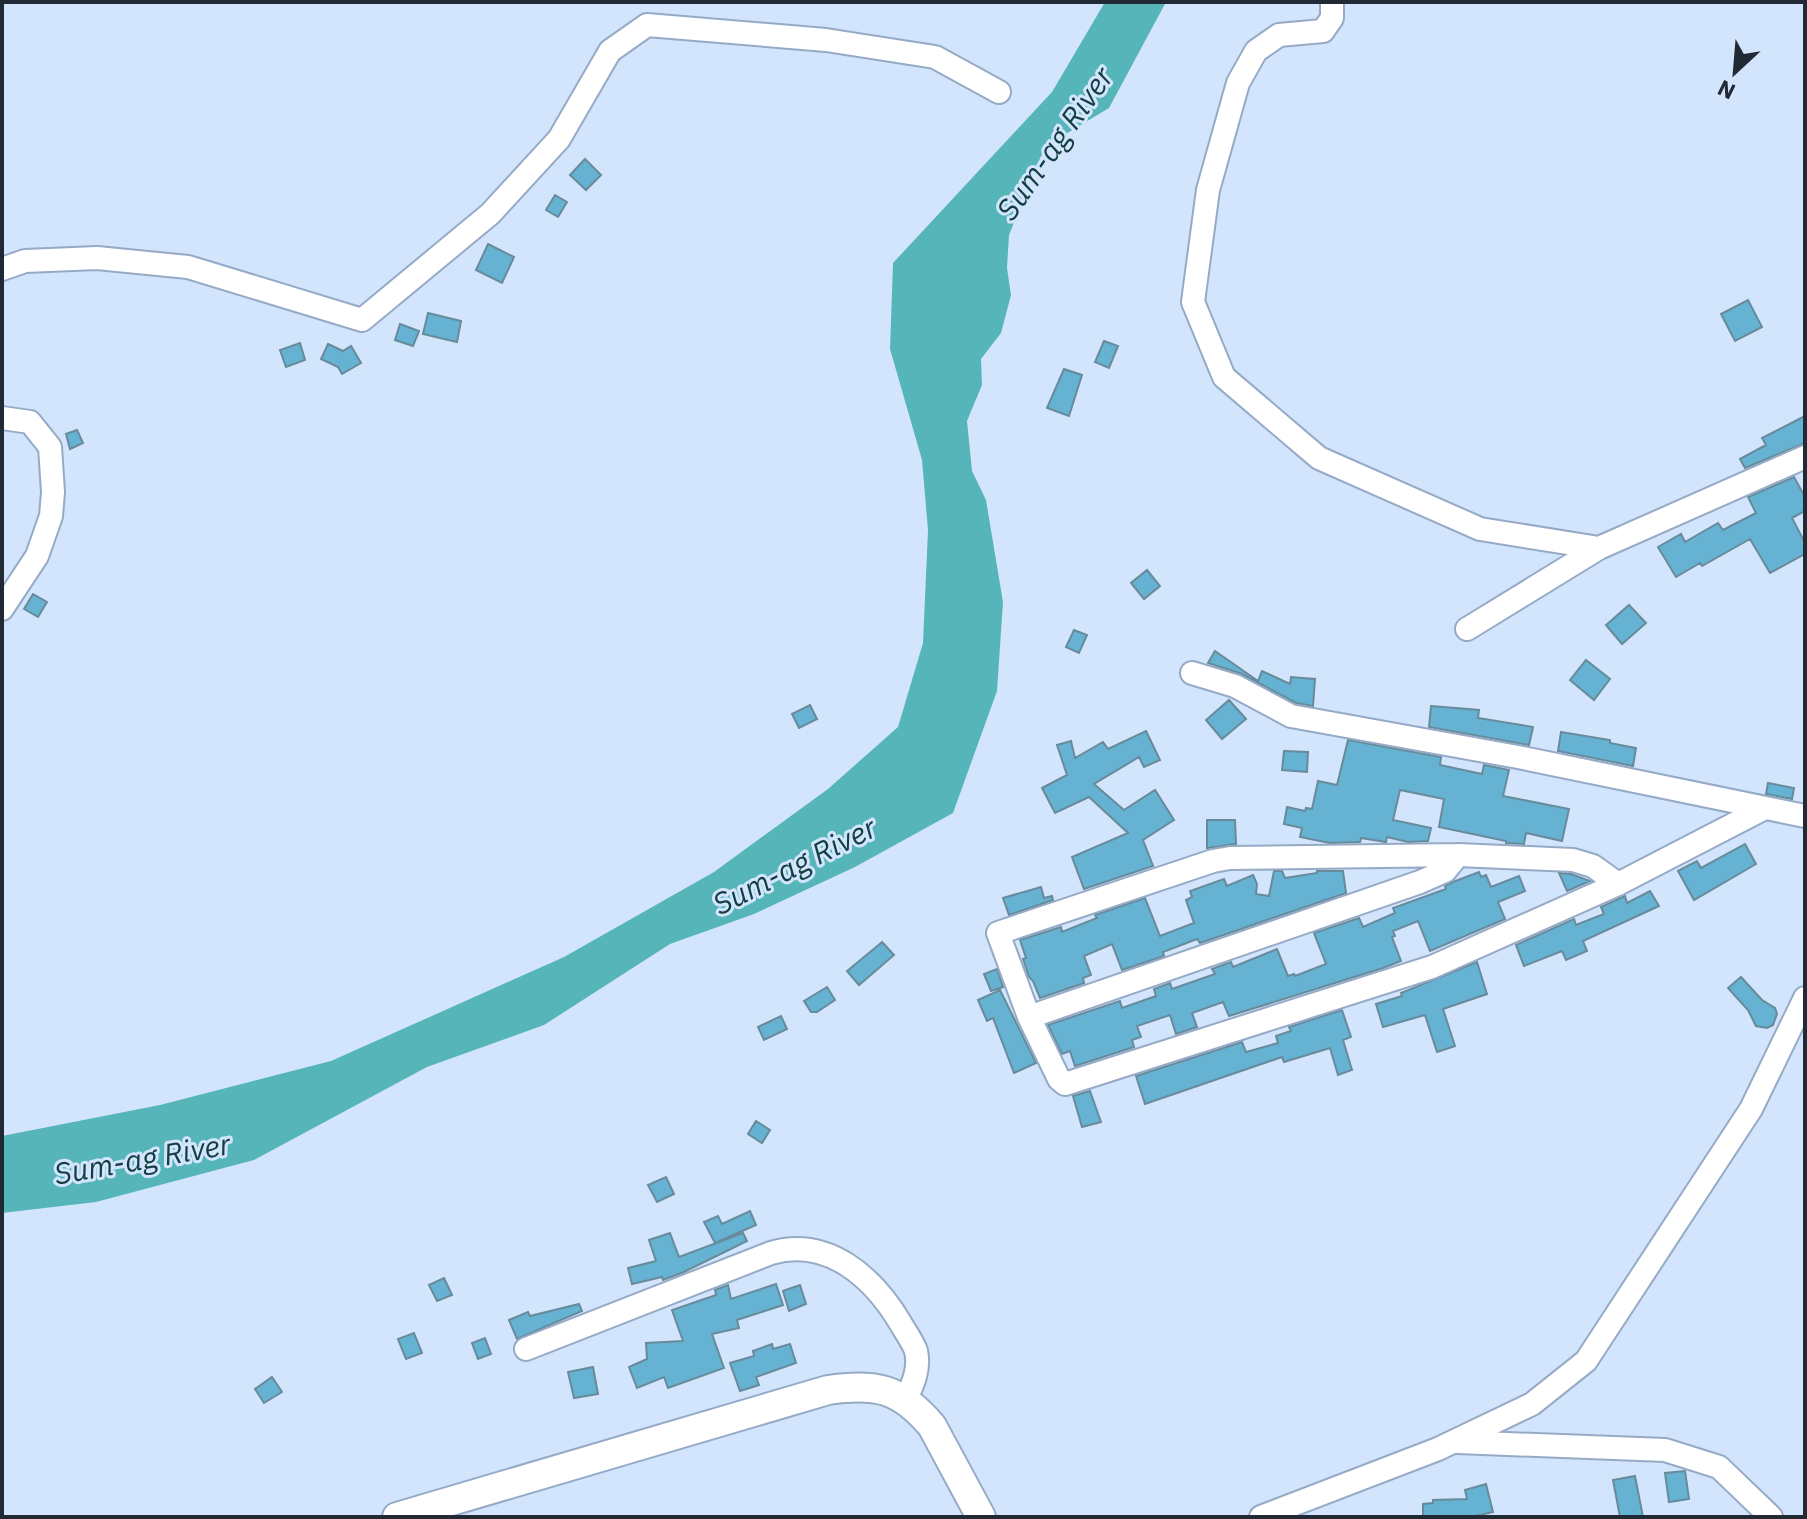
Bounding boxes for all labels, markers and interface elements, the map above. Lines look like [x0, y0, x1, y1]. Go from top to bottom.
north arrow [1695, 32, 1775, 112]
water label: Sum-ag River [987, 58, 1122, 227]
text: N [1712, 74, 1740, 107]
water label: Sum-ag River [706, 807, 883, 923]
water label: Sum-ag River [51, 1123, 234, 1193]

